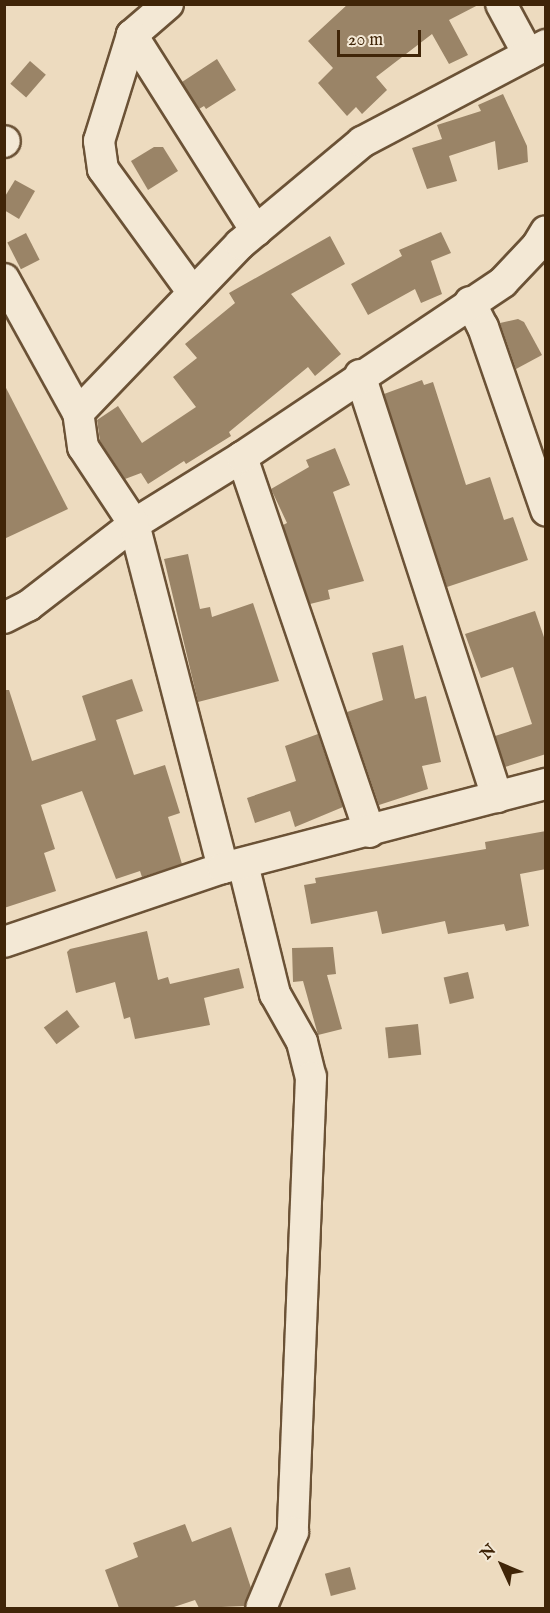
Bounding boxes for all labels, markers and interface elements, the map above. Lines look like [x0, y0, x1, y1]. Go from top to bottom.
scale bar [340, 18, 424, 56]
text: 20 m [348, 29, 383, 52]
north arrow [472, 1535, 532, 1595]
text: N [477, 1541, 501, 1564]

